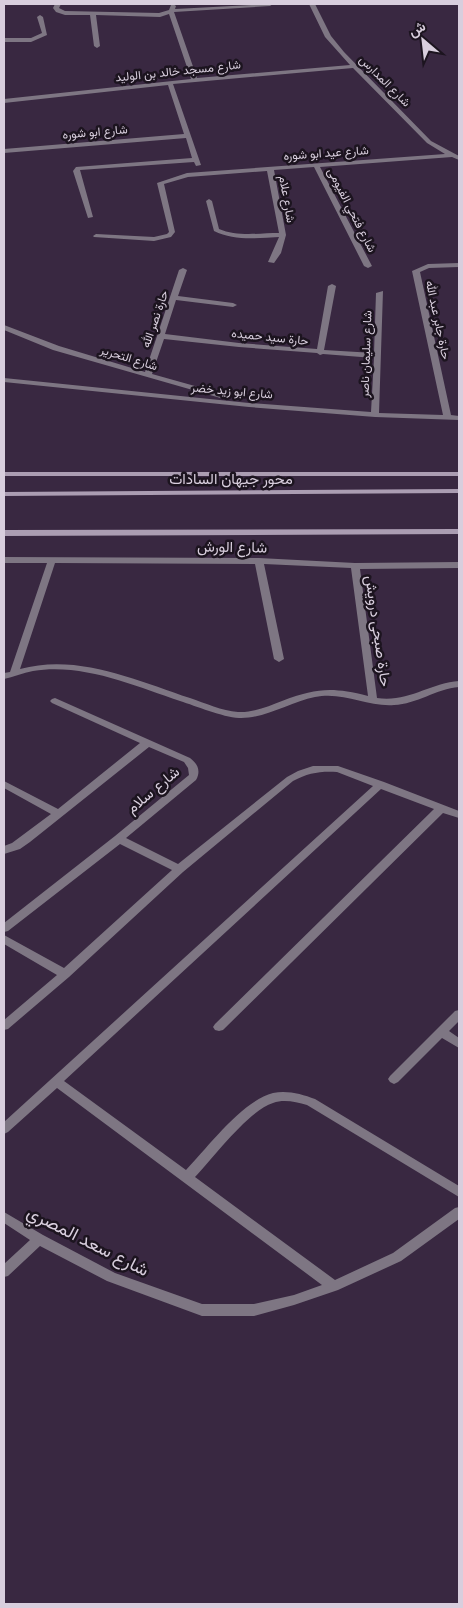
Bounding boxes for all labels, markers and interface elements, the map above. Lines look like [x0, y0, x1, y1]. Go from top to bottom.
north arrow [398, 15, 448, 65]
text: ش [406, 18, 429, 40]
street label: شارع المدارس [355, 52, 414, 111]
street label: شارع مسجد خالد بن الوليد [115, 57, 242, 87]
street label: شارع ابو شوره [62, 122, 128, 144]
street label: شارع عيد ابو شوره [283, 143, 369, 165]
street label: شارع فتحي الفيومى [322, 165, 379, 256]
street label: شارع علام [274, 174, 298, 224]
street label: حارة جابر عبد الله [422, 279, 453, 361]
street label: حارة نصر الله [139, 289, 172, 350]
street label: شارع سليمان ناصر [357, 310, 377, 399]
street label: حارة سيد حميده [231, 326, 309, 349]
street label: شارع التحرير [97, 342, 159, 375]
street label: شارع ابو زيد خضر [189, 380, 273, 404]
street label: محور جيهان السادات [169, 471, 293, 488]
street label: شارع الورش [197, 538, 267, 559]
street label: حارة صبحى درويش [360, 574, 394, 688]
street label: شارع سلام [123, 763, 185, 819]
street label: شارع سعد المصري [21, 1202, 152, 1285]

